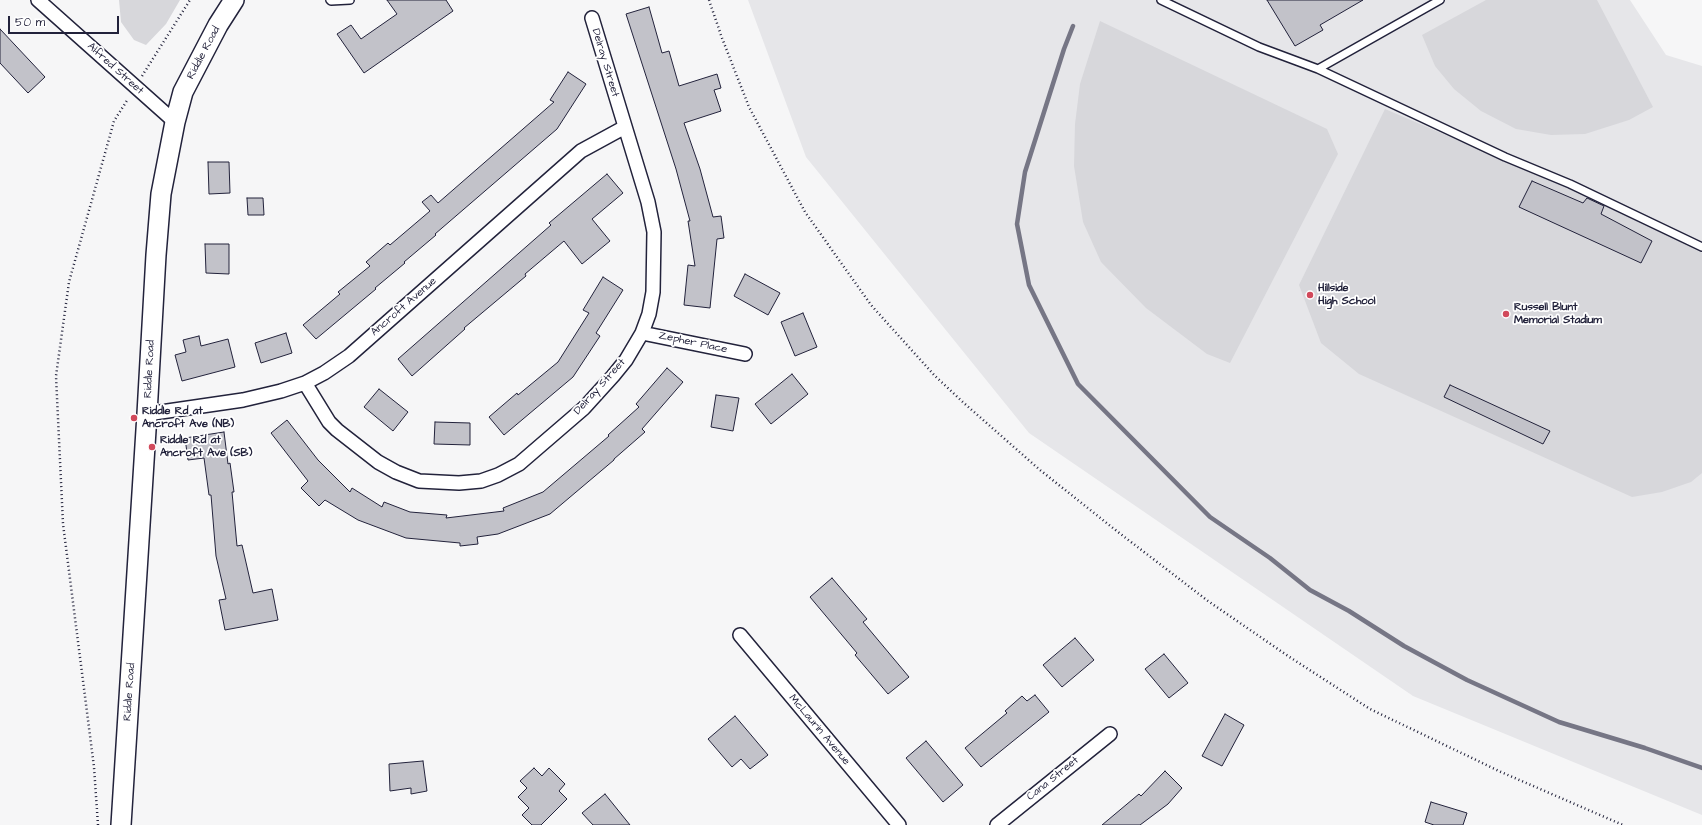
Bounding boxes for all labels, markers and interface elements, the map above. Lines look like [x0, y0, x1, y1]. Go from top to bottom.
scale bar [10, 8, 121, 34]
text: 50 m [15, 14, 45, 31]
street label: Riddle Road [185, 24, 223, 82]
street label: Delray Street [588, 27, 622, 99]
street label: Alfred Street [84, 40, 146, 98]
street label: Ancroft Avenue [368, 275, 440, 339]
place label: Hillside High School [1318, 282, 1375, 308]
marker: Hillside High School [1305, 290, 1315, 300]
place label: Russell Blunt Memorial Stadium [1514, 301, 1602, 327]
marker: Russell Blunt Memorial Stadium [1501, 309, 1511, 319]
street label: Zepher Place [657, 329, 729, 357]
street label: Riddle Road [142, 340, 158, 398]
street label: Delray Street [571, 356, 629, 418]
place label: Riddle Rd at Ancroft Ave (NB) [142, 405, 234, 431]
marker: Riddle Rd at Ancroft Ave (NB) [129, 413, 139, 423]
place label: Riddle Rd at Ancroft Ave (SB) [160, 434, 252, 460]
marker: Riddle Rd at Ancroft Ave (SB) [147, 442, 157, 452]
street label: Riddle Road [121, 663, 139, 721]
street label: McLaurin Avenue [786, 692, 852, 768]
street label: Cana Street [1024, 754, 1082, 804]

